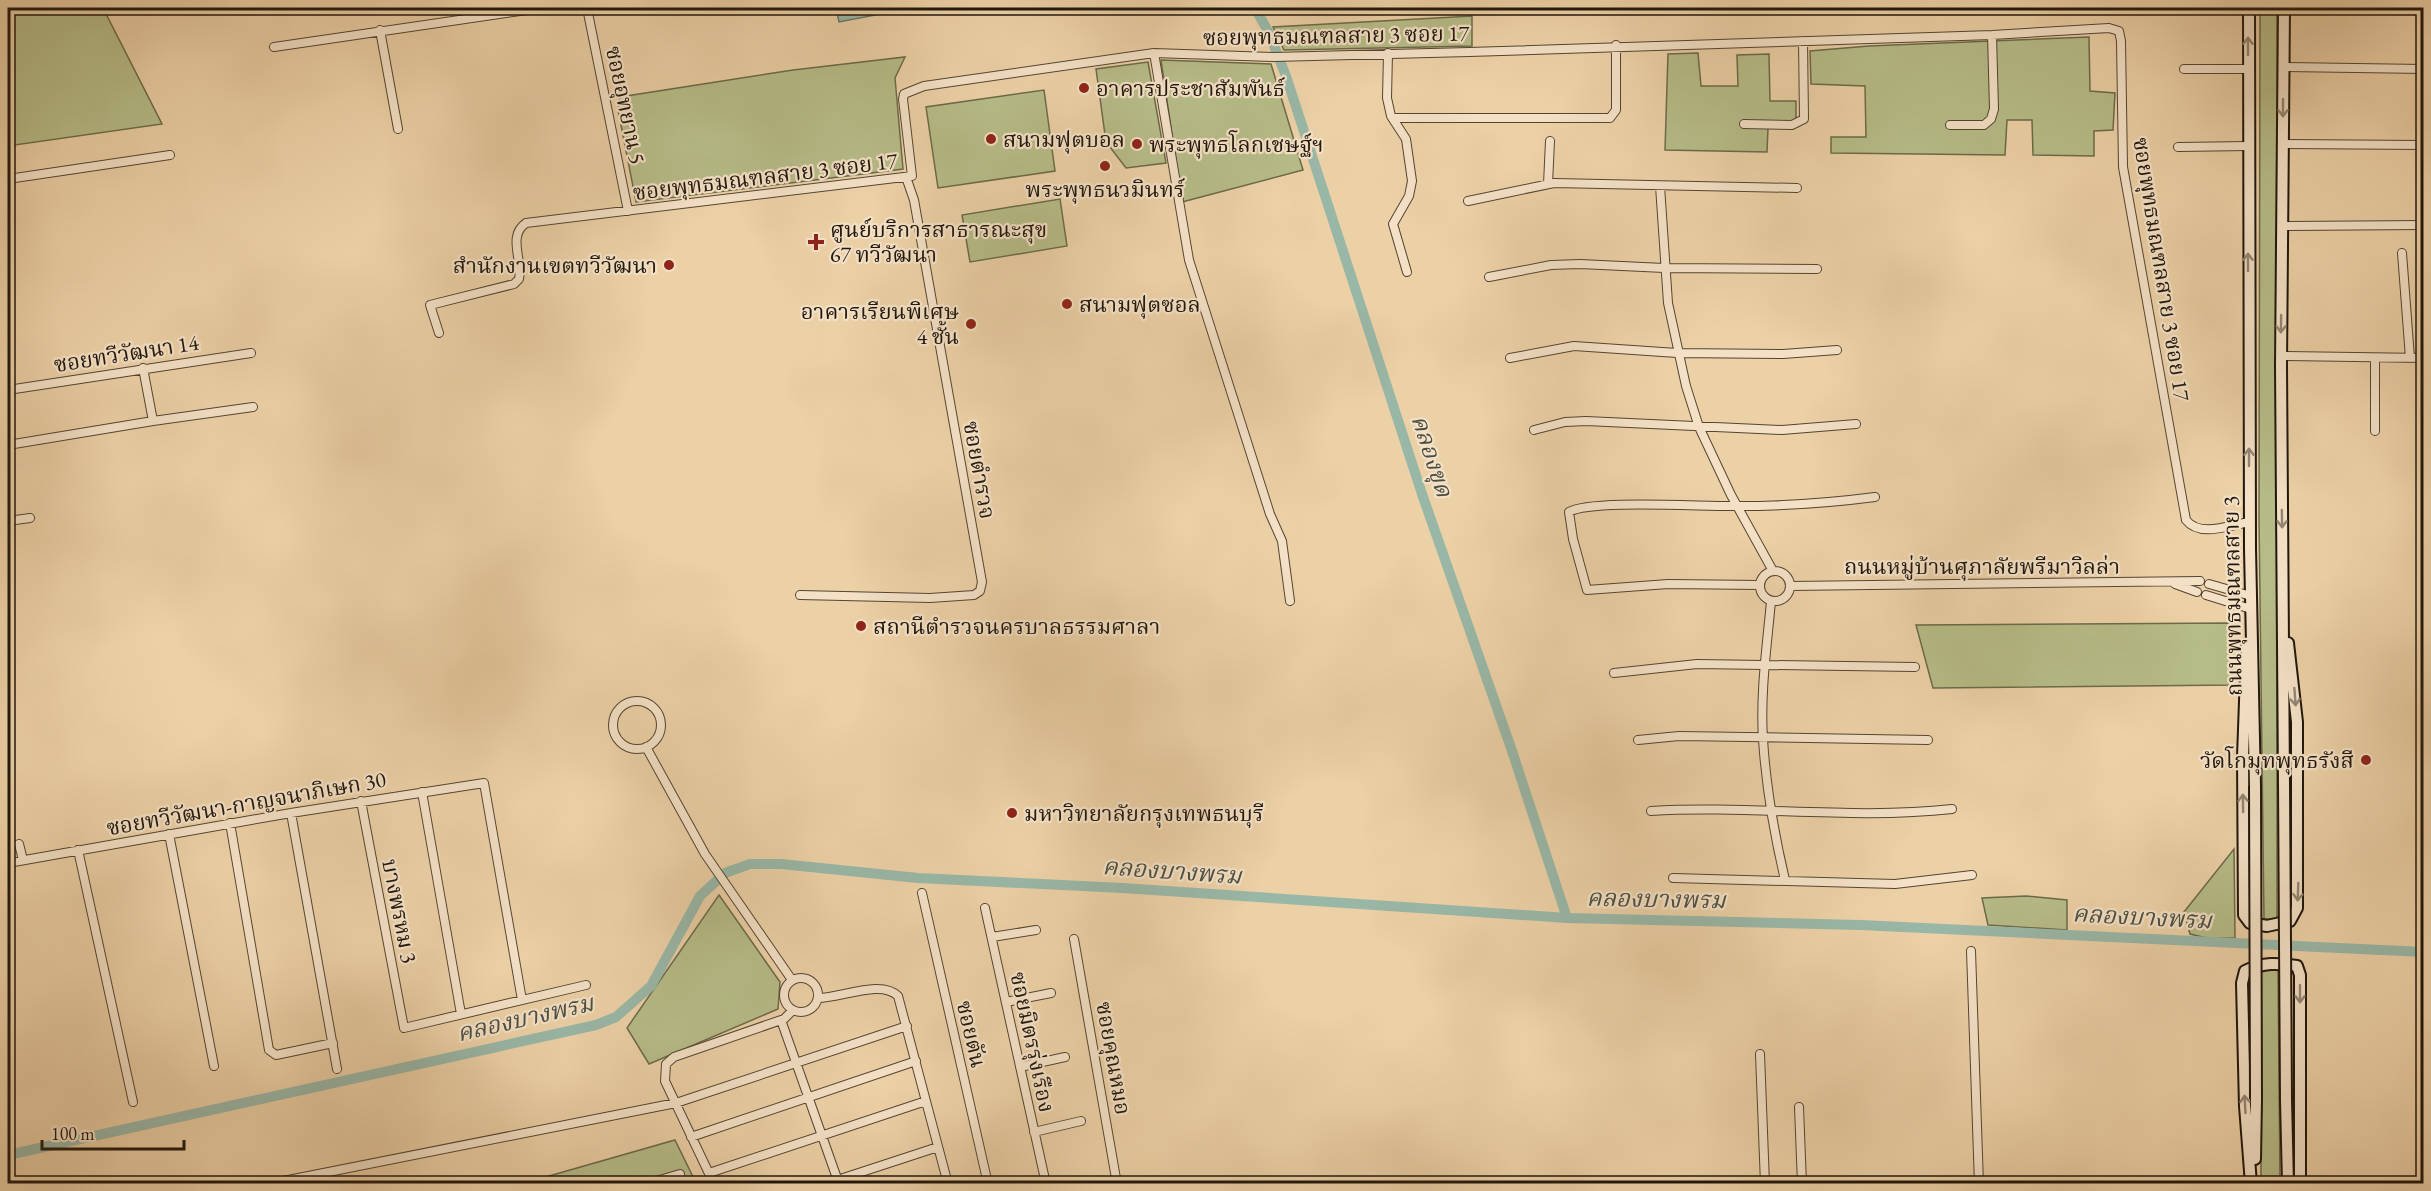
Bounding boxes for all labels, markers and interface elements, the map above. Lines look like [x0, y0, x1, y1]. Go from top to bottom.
street label: ซอยพุทธมณฑลสาย 3 ซอย 17 [1203, 19, 1470, 52]
one-way arrow [2242, 37, 2254, 57]
street label: ซอยอุทยาน 5 [599, 43, 652, 167]
place label: อาคารประชาสัมพันธ์ [1096, 74, 1285, 103]
marker: อาคารประชาสัมพันธ์ [1077, 81, 1091, 95]
one-way arrow [2277, 97, 2289, 117]
place label: สนามฟุตบอล [1003, 125, 1125, 154]
place label: พระพุทธโลกเชษฐ์ฯ [1149, 130, 1324, 159]
marker: สนามฟุตบอล [984, 132, 998, 146]
street label: ซอยพุทธมณฑลสาย 3 ซอย 17 [2126, 135, 2197, 403]
marker: พระพุทธโลกเชษฐ์ฯ [1130, 137, 1144, 151]
street label: ซอยพุทธมณฑลสาย 3 ซอย 17 [631, 146, 900, 207]
marker: พระพุทธนวมินทร์ [1098, 159, 1112, 173]
place label: พระพุทธนวมินทร์ [1025, 175, 1185, 204]
place label: ศูนย์บริการสาธารณะสุข 67 ทวีวัฒนา [830, 215, 1047, 269]
marker: ศูนย์บริการสาธารณะสุข 67 ทวีวัฒนา [807, 233, 825, 251]
place label: สำนักงานเขตทวีวัฒนา [453, 251, 657, 280]
one-way arrow [2243, 253, 2254, 273]
marker: สำนักงานเขตทวีวัฒนา [662, 258, 676, 272]
place label: สนามฟุตซอล [1079, 290, 1201, 319]
place label: อาคารเรียนพิเศษ 4 ชั้น [801, 297, 959, 351]
marker: สนามฟุตซอล [1060, 297, 1074, 311]
one-way arrow [2275, 313, 2287, 333]
marker: อาคารเรียนพิเศษ 4 ชั้น [964, 317, 978, 331]
street label: ซอยทวีวัฒนา 14 [51, 328, 201, 379]
water label: คลองขุด [1404, 411, 1460, 502]
street label: ซอยตำรวจ [957, 419, 1002, 521]
one-way arrow [2243, 448, 2255, 468]
street label: ถนนพุทธมณฑลสาย 3 [2216, 496, 2249, 696]
one-way arrow [2276, 508, 2288, 528]
street label: ถนนหมู่บ้านศุภาลัยพรีมาวิลล่า [1844, 552, 2120, 581]
place label: สถานีตำรวจนครบาลธรรมศาลา [873, 612, 1160, 641]
marker: สถานีตำรวจนครบาลธรรมศาลา [854, 619, 868, 633]
one-way arrow [2290, 687, 2301, 707]
place label: วัดโกมุทพุทธรังสี [2200, 746, 2354, 775]
marker: วัดโกมุทพุทธรังสี [2359, 753, 2373, 767]
street label: ซอยทวีวัฒนา-กาญจนาภิเษก 30 [104, 765, 389, 842]
one-way arrow [2237, 793, 2248, 813]
place label: มหาวิทยาลัยกรุงเทพธนบุรี [1024, 799, 1264, 828]
marker: มหาวิทยาลัยกรุงเทพธนบุรี [1005, 806, 1019, 820]
water label: คลองบางพรม [1101, 850, 1244, 891]
street label: บางพรหม 3 [375, 857, 424, 966]
water label: คลองบางพรม [1586, 882, 1727, 915]
one-way arrow [2292, 882, 2303, 902]
water label: คลองบางพรม [2072, 897, 2214, 936]
street label: ซอยมิตรรุ่งเรือง [1003, 969, 1062, 1115]
one-way arrow [2294, 983, 2306, 1003]
water label: คลองบางพรม [454, 986, 598, 1048]
street label: ซอยตัน [950, 998, 993, 1070]
street label: ซอยคุณหมอ [1089, 999, 1138, 1117]
one-way arrow [2239, 1095, 2250, 1115]
scale bar [42, 1113, 184, 1151]
text: 100 m [51, 1122, 95, 1145]

